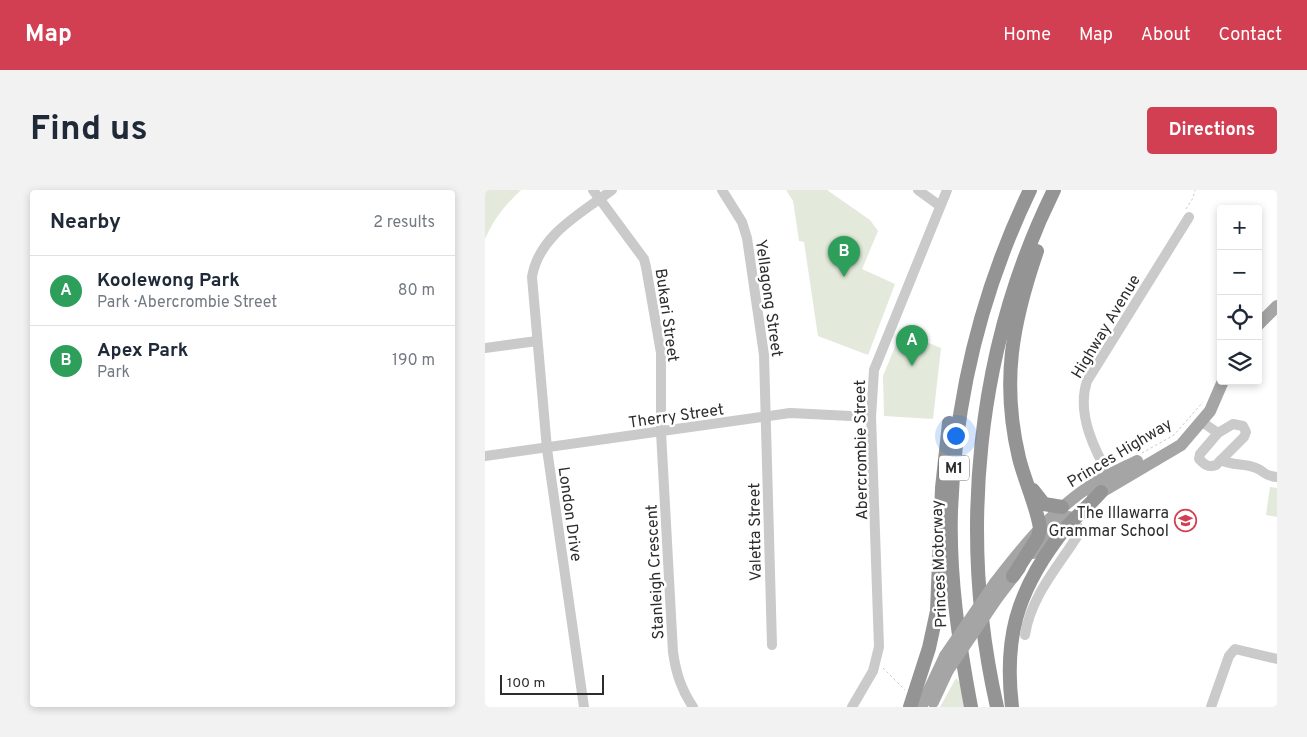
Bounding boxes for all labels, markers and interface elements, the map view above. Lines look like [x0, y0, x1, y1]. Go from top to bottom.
text: Map [25, 20, 72, 50]
text: Home [1003, 24, 1051, 47]
text: Map [1079, 24, 1113, 47]
text: About [1141, 24, 1190, 47]
text: Contact [1218, 24, 1282, 47]
button: Directions [1147, 107, 1277, 154]
text: Find us [30, 108, 148, 152]
map controls [1217, 205, 1262, 385]
button: + [1217, 205, 1262, 250]
text: Nearby [50, 209, 121, 236]
text: 2 results [373, 213, 435, 233]
pin: B [828, 236, 860, 277]
street label: Yellagong Street [750, 238, 786, 358]
button: − [1217, 250, 1262, 295]
street label: Bukari Street [650, 267, 682, 363]
text: Koolewong Park [97, 269, 240, 293]
street label: Highway Avenue [1068, 271, 1146, 383]
text: A [60, 281, 72, 301]
text: 80 m [398, 281, 435, 301]
text: Park · Abercrombie Street [97, 293, 277, 313]
button: locate [1217, 295, 1262, 340]
pin: A [896, 325, 928, 366]
text: Apex Park [97, 339, 188, 363]
button: layers [1217, 340, 1262, 385]
text: B [60, 351, 72, 371]
text: 190 m [392, 351, 435, 371]
text: Park [97, 363, 130, 383]
street label: Abercrombie Street [851, 380, 873, 520]
street label: Therry Street [627, 400, 725, 434]
street label: Princes Highway [1064, 415, 1176, 493]
your location [943, 423, 969, 449]
road number: M1 [939, 456, 969, 480]
street label: London Drive [552, 466, 586, 563]
street label: Valetta Street [745, 483, 767, 581]
street label: Princes Motorway [928, 500, 952, 628]
street label: Stanleigh Crescent [642, 504, 670, 640]
place label: The Illawarra Grammar School [1049, 504, 1169, 542]
school or university icon: The Illawarra Grammar School [1173, 509, 1197, 533]
scale bar [500, 672, 604, 695]
text: 100 m [507, 675, 545, 692]

